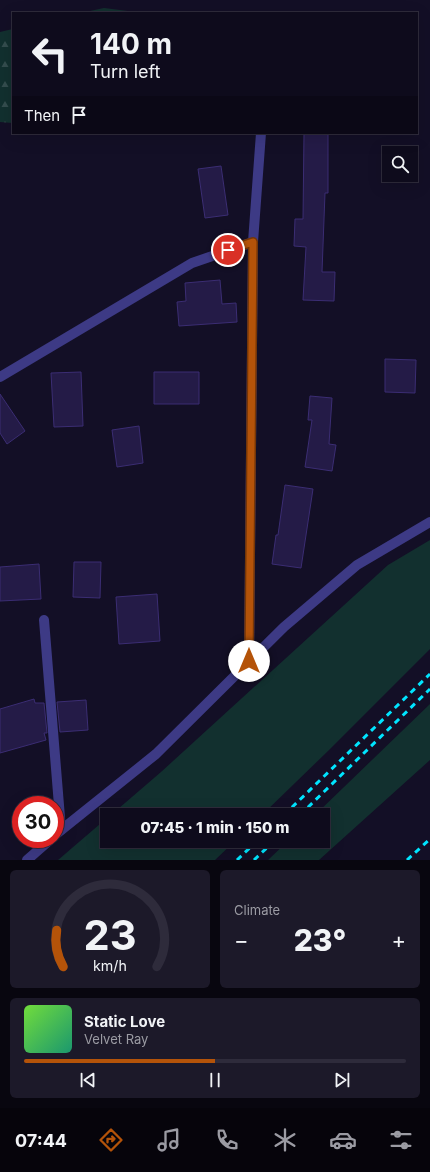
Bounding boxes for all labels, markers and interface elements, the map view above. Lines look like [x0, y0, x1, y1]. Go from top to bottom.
text: 140 m [90, 27, 172, 61]
icon: left [24, 28, 76, 80]
text: Turn left [90, 61, 160, 82]
icon: arrive [68, 104, 90, 126]
text: Then [24, 106, 60, 125]
map controls [382, 146, 418, 182]
button: search [382, 146, 418, 182]
pin [211, 233, 245, 267]
icon: arrive [217, 239, 239, 261]
position arrow [228, 640, 270, 682]
speed limit sign: 30 [12, 796, 64, 848]
text: 07:45 · 1 min · 150 m [140, 818, 290, 837]
text: Climate [234, 902, 280, 918]
text: 23 [83, 910, 137, 960]
text: 23° [294, 922, 346, 958]
text: − [234, 927, 249, 953]
text: + [391, 927, 406, 953]
text: km/h [93, 957, 127, 974]
text: Static Love [84, 1012, 165, 1031]
text: Velvet Ray [84, 1031, 148, 1047]
icon: previous [77, 1069, 99, 1091]
icon: pause [204, 1069, 226, 1091]
icon: next [331, 1069, 353, 1091]
icon: directions [97, 1126, 125, 1154]
icon: music [155, 1126, 183, 1154]
icon: phone [213, 1126, 241, 1154]
icon: climate [271, 1126, 299, 1154]
icon: car [329, 1126, 357, 1154]
icon: filters [387, 1126, 415, 1154]
text: 07:44 [15, 1130, 67, 1151]

